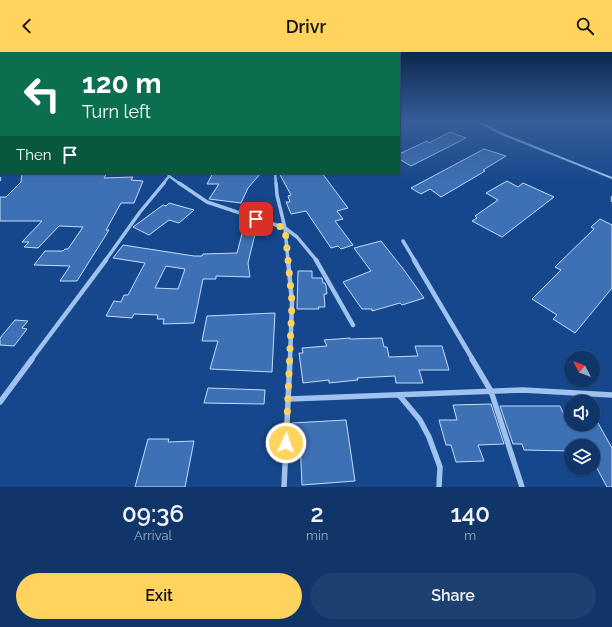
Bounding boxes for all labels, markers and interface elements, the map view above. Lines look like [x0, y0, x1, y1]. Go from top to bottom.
icon: back [16, 15, 38, 37]
icon: search [574, 15, 596, 37]
text: Drivr [286, 16, 326, 37]
text: 120 m [82, 67, 162, 100]
icon: left [16, 68, 68, 120]
text: Turn left [82, 101, 151, 122]
icon: arrive [59, 144, 81, 166]
text: Then [16, 146, 51, 164]
pin [239, 202, 273, 236]
icon: arrive [245, 208, 267, 230]
north arrow [564, 351, 600, 387]
map controls [564, 351, 600, 475]
button: sound [564, 395, 600, 431]
position arrow [265, 422, 307, 464]
button: layers [564, 439, 600, 475]
text: 09:36 [122, 499, 184, 528]
text: 2 [311, 499, 324, 528]
text: 140 [450, 499, 490, 528]
text: Arrival [134, 528, 172, 543]
text: min [306, 528, 328, 543]
text: m [464, 528, 476, 543]
button: Exit [16, 573, 302, 619]
button: Share [310, 573, 596, 619]

